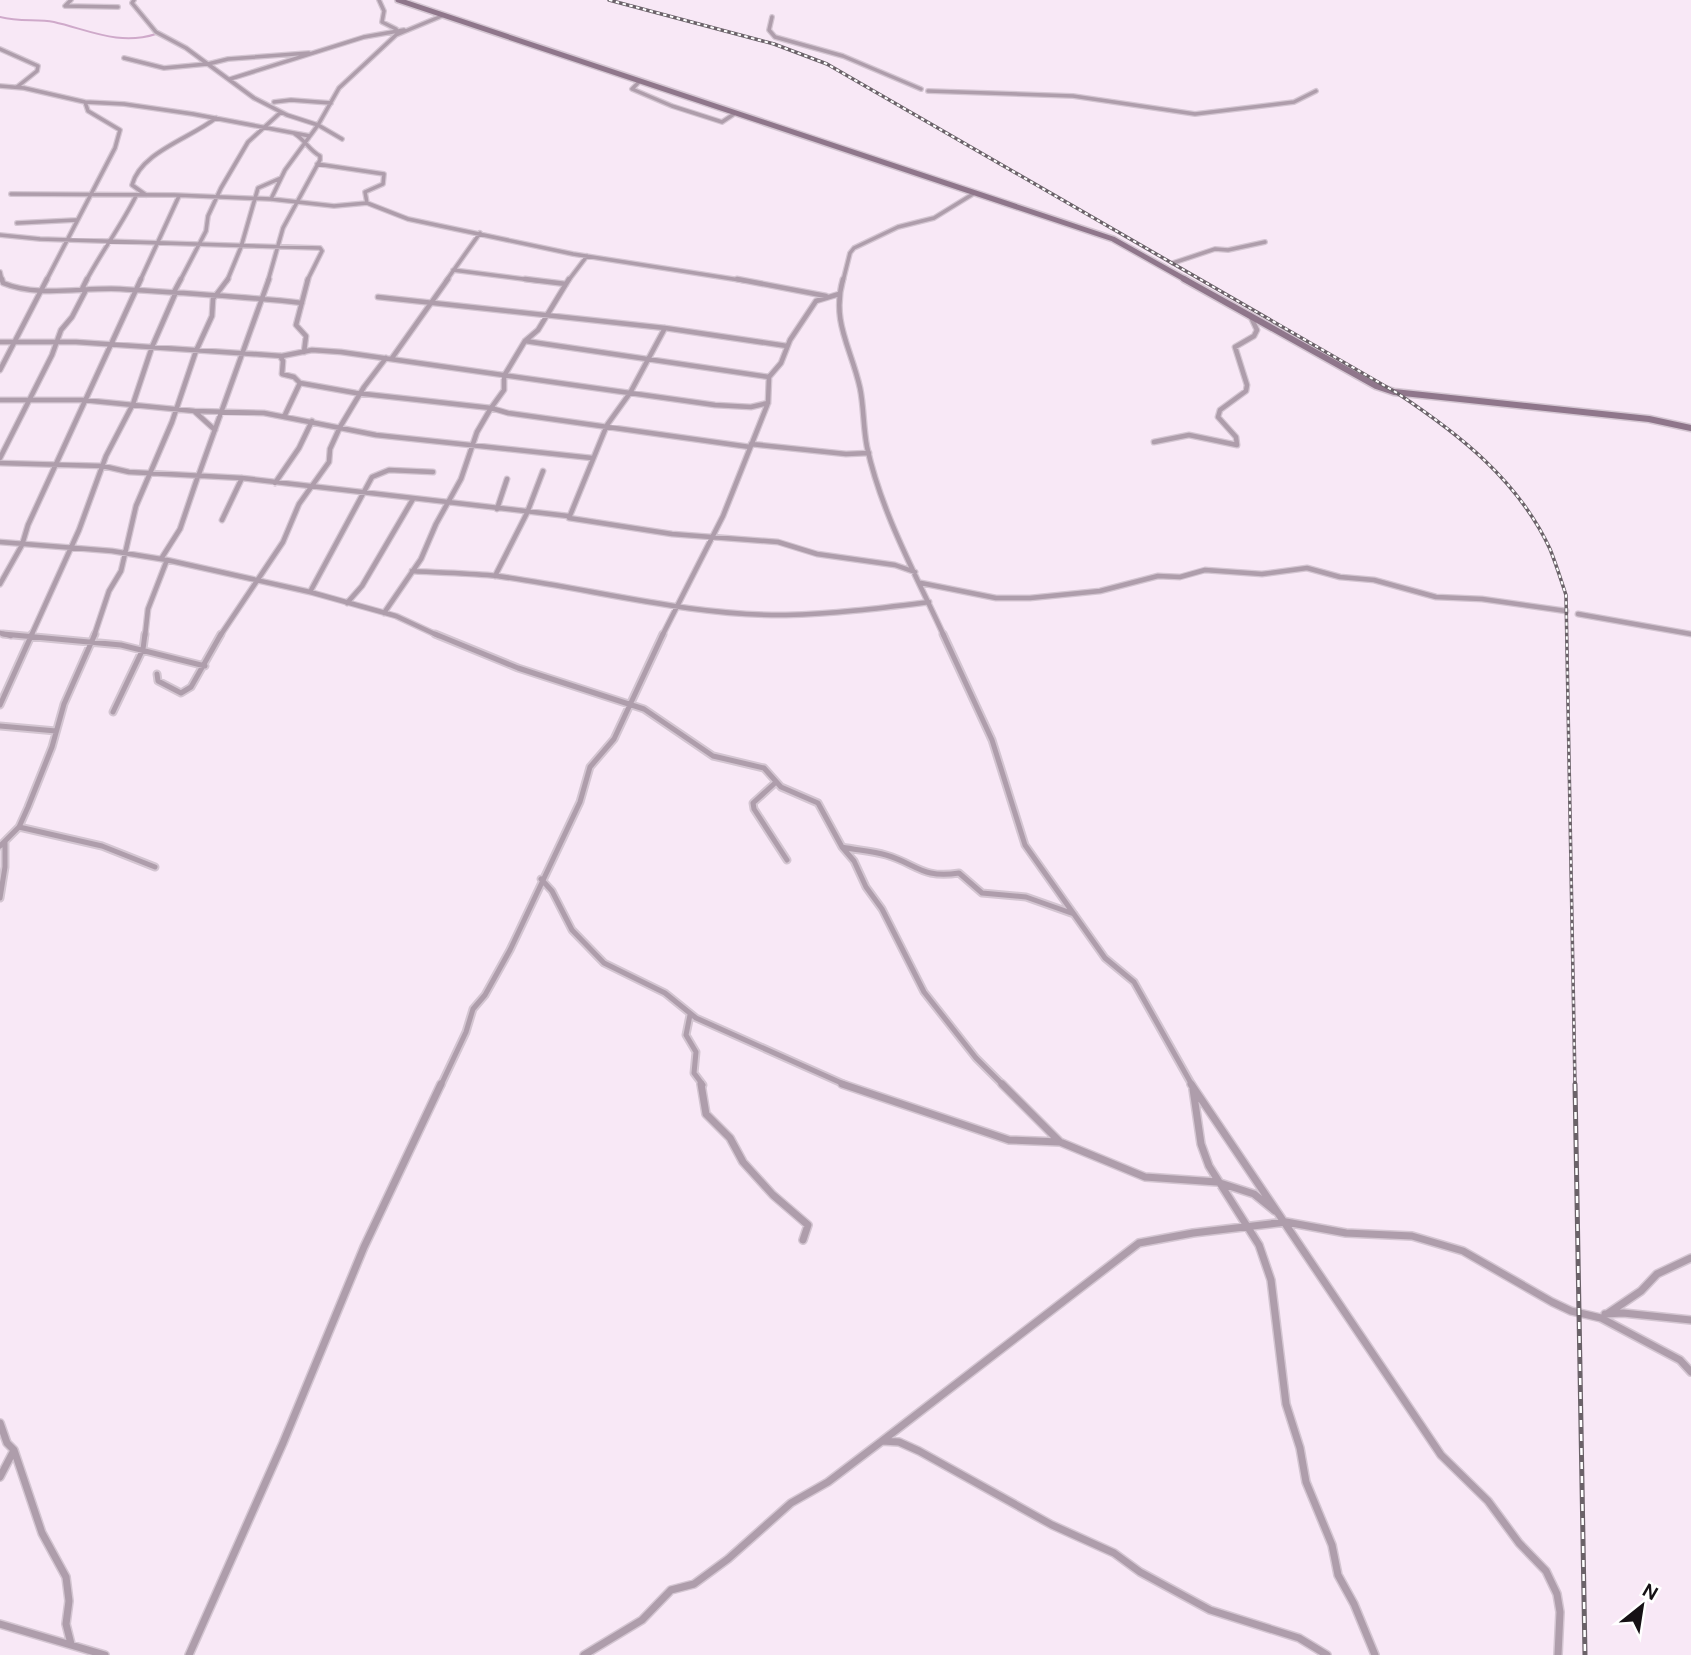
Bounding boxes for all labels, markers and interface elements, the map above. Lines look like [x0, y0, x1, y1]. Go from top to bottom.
north arrow [1607, 1571, 1677, 1641]
text: N [1638, 1577, 1663, 1606]

